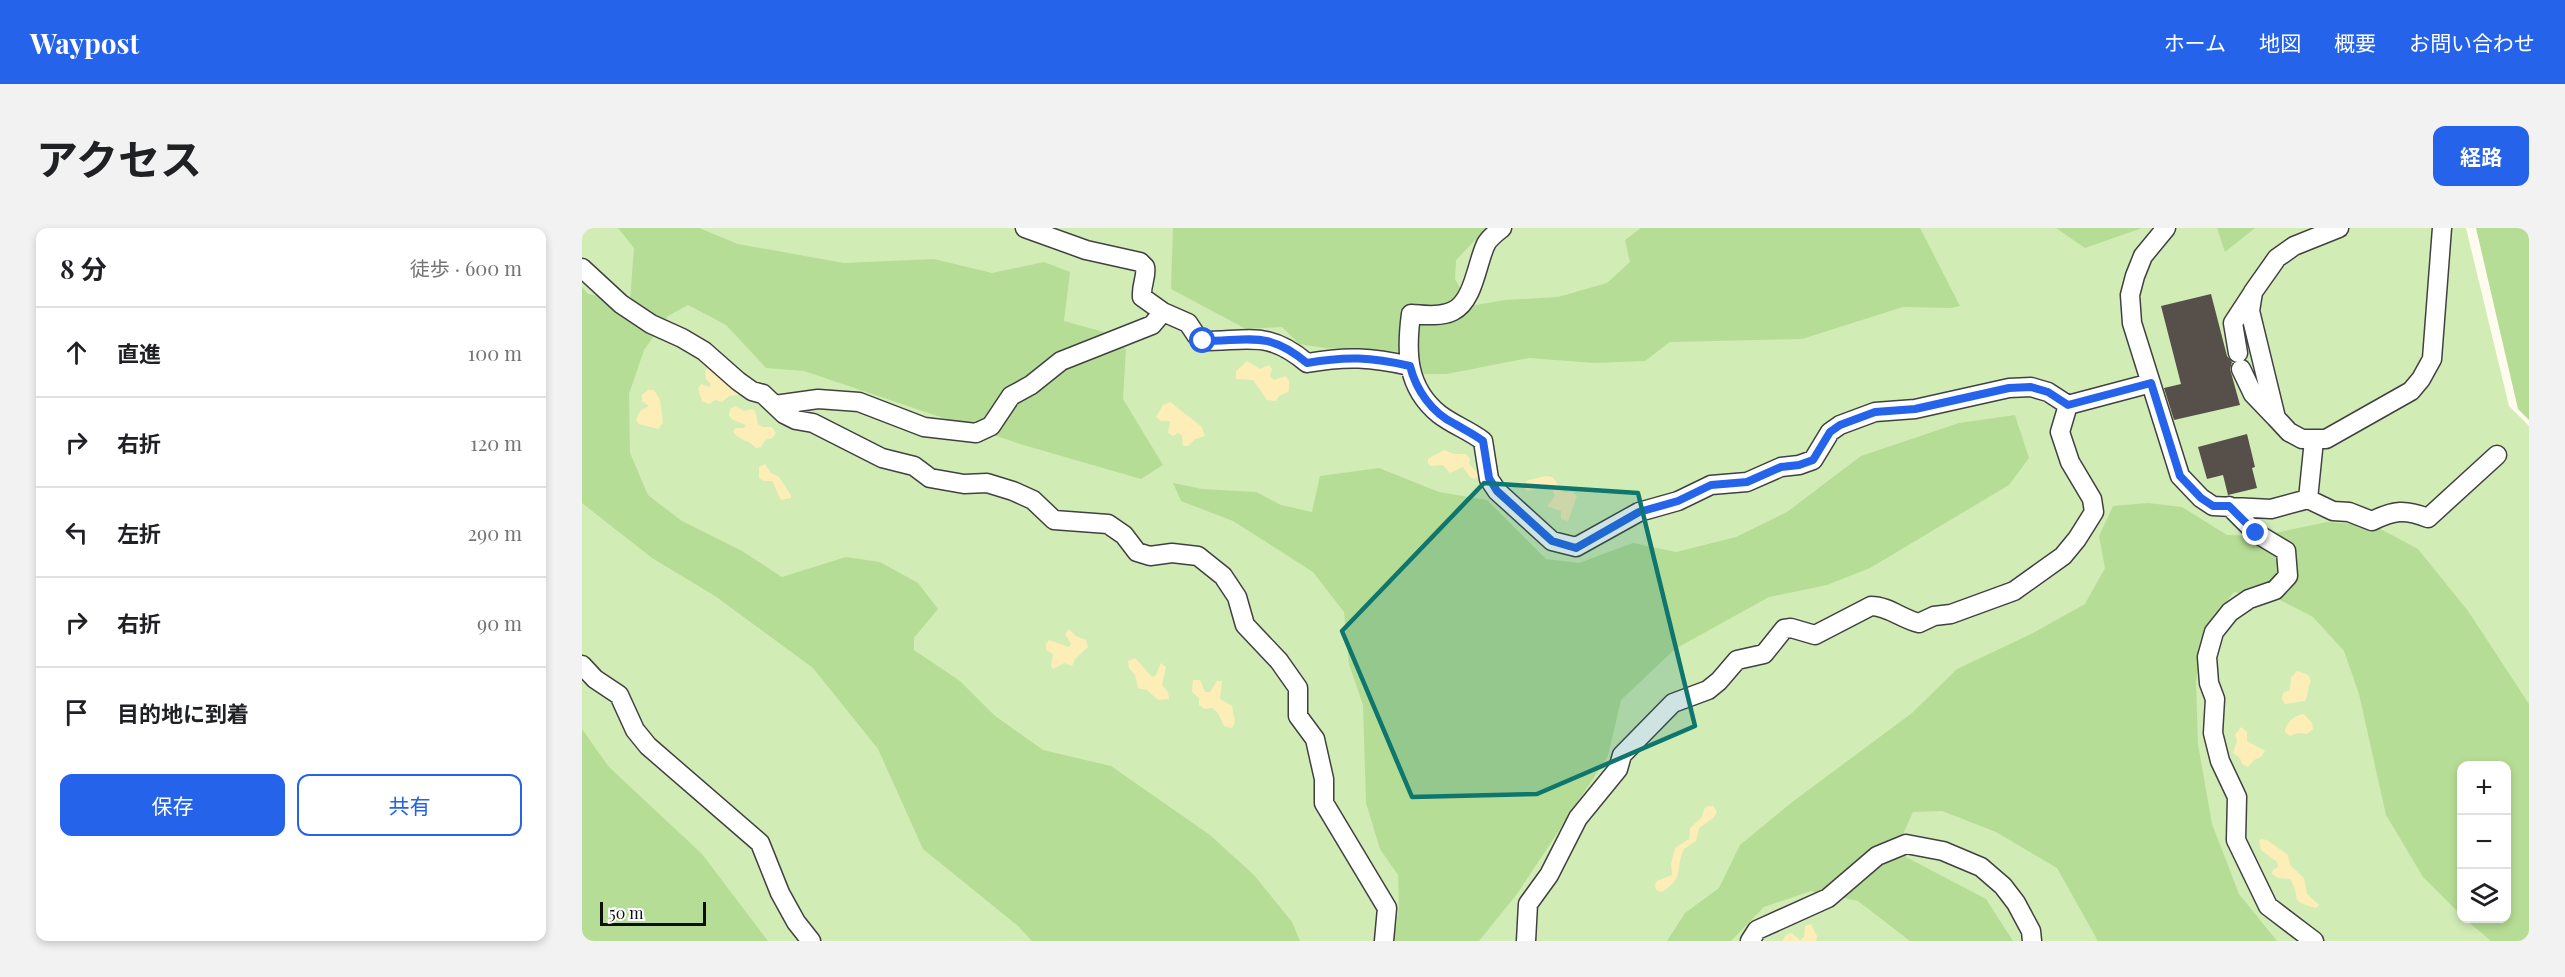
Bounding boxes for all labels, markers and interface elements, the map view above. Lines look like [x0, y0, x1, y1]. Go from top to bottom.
text: Waypost [30, 24, 139, 61]
text: ホーム [2164, 28, 2226, 56]
text: 地図 [2259, 28, 2301, 56]
text: 概要 [2334, 28, 2376, 56]
text: お問い合わせ [2409, 28, 2535, 56]
button: 経路 [2433, 126, 2529, 186]
text: アクセス [36, 130, 202, 186]
text: 8 分 [60, 251, 107, 286]
text: 徒歩 · 600 m [410, 254, 522, 281]
route start [1189, 327, 1215, 353]
icon: ahead [60, 336, 93, 369]
text: 直進 [117, 338, 161, 368]
text: 100 m [468, 339, 522, 366]
icon: right [60, 426, 93, 459]
text: 右折 [117, 428, 161, 458]
text: 120 m [470, 429, 522, 456]
icon: left [60, 516, 93, 549]
text: 左折 [117, 518, 161, 548]
text: 290 m [468, 519, 522, 546]
route end [2242, 519, 2268, 545]
icon: right [60, 606, 93, 639]
text: 右折 [117, 608, 161, 638]
text: 90 m [477, 609, 522, 636]
icon: arrive [60, 696, 93, 729]
text: 目的地に到着 [117, 698, 249, 728]
map controls [2457, 761, 2511, 923]
button: + [2457, 761, 2511, 815]
button: 保存 [60, 774, 285, 836]
button: 共有 [297, 774, 522, 836]
button: − [2457, 815, 2511, 869]
button: layers [2457, 869, 2511, 923]
scale bar [600, 899, 706, 926]
text: 50 m [609, 902, 643, 923]

